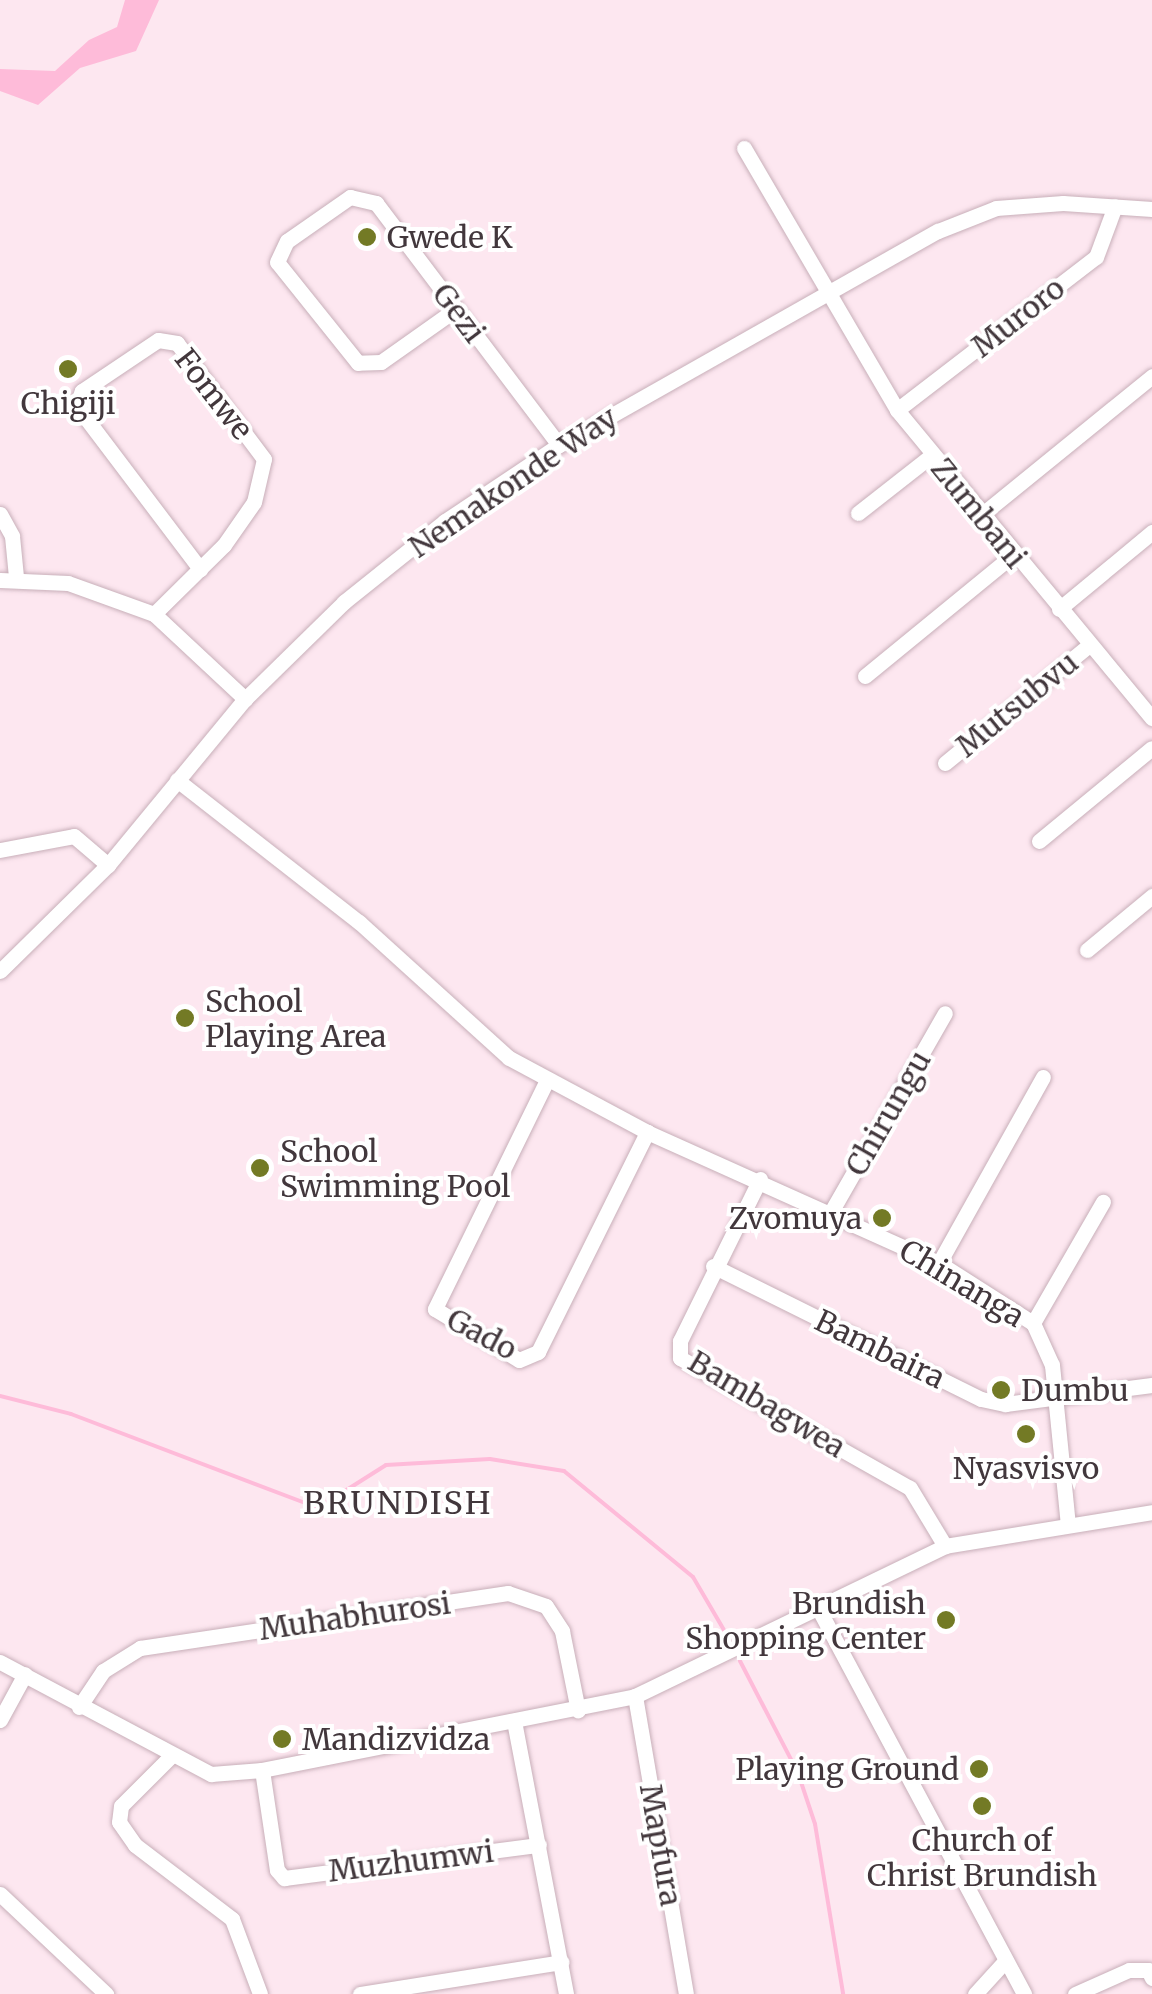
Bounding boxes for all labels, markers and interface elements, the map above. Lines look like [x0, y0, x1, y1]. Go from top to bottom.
place label: Gwede K [387, 219, 513, 255]
marker: Gwede K [356, 226, 378, 248]
street label: Muroro [964, 270, 1072, 364]
street label: Gezi [425, 277, 493, 349]
street label: Fomwe [168, 342, 260, 446]
marker: Chigiji [57, 358, 79, 380]
place label: Chigiji [21, 385, 115, 421]
street label: Nemakonde Way [402, 399, 624, 565]
street label: Zumbani [924, 451, 1034, 575]
street label: Mutsubvu [949, 644, 1085, 764]
place label: School Playing Area [205, 983, 386, 1054]
marker: School Playing Area [174, 1007, 196, 1029]
street label: Chirungu [838, 1044, 938, 1182]
place label: School Swimming Pool [280, 1133, 510, 1204]
marker: School Swimming Pool [249, 1157, 271, 1179]
place label: Zvomuya [729, 1200, 862, 1236]
marker: Zvomuya [871, 1207, 893, 1229]
street label: Chinanga [893, 1232, 1031, 1334]
street label: Gado [441, 1301, 523, 1367]
street label: Bambaira [809, 1302, 951, 1396]
street label: Bambagwea [682, 1343, 852, 1465]
place label: Dumbu [1021, 1372, 1129, 1408]
marker: Dumbu [990, 1379, 1012, 1401]
marker: Nyasvisvo [1015, 1423, 1037, 1445]
place label: Nyasvisvo [953, 1450, 1099, 1486]
district label: BRUNDISH [303, 1484, 493, 1522]
street label: Muhabhurosi [257, 1585, 453, 1647]
place label: Brundish Shopping Center [685, 1585, 926, 1656]
marker: Brundish Shopping Center [935, 1609, 957, 1631]
place label: Mandizvidza [302, 1721, 490, 1757]
marker: Mandizvidza [271, 1728, 293, 1750]
place label: Playing Ground [735, 1751, 959, 1787]
marker: Playing Ground [968, 1758, 990, 1780]
street label: Mapfura [633, 1781, 689, 1909]
marker: Church of Christ Brundish [971, 1795, 993, 1817]
place label: Church of Christ Brundish [867, 1822, 1097, 1892]
street label: Muzhumwi [326, 1833, 496, 1889]

